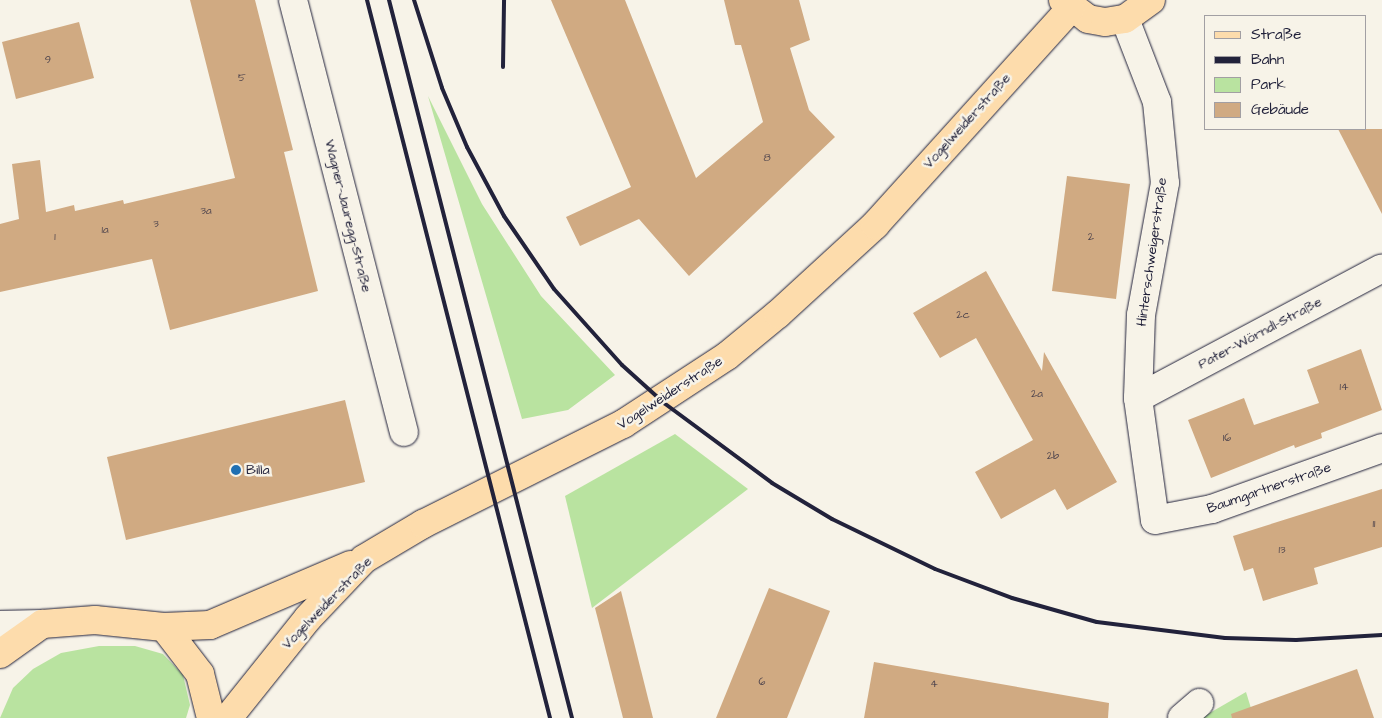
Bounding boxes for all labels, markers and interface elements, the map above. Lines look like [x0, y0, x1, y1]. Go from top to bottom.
legend [1204, 15, 1367, 130]
text: Straße [1251, 24, 1301, 45]
text: Bahn [1251, 49, 1284, 70]
house number: 9 [45, 53, 51, 67]
street label: Vogelweiderstraße [920, 70, 1014, 172]
house number: 5 [238, 71, 246, 85]
text: Park [1251, 74, 1286, 95]
text: Gebäude [1251, 99, 1309, 120]
street label: Wagner-Jauregg-Straße [321, 138, 375, 294]
house number: 8 [763, 151, 771, 165]
street label: Hinterschweigerstraße [1133, 177, 1171, 327]
house number: 3a [200, 204, 212, 218]
house number: 3 [153, 217, 159, 231]
house number: 1a [101, 223, 109, 237]
house number: 1 [54, 230, 56, 244]
house number: 2 [1088, 230, 1094, 244]
street label: Pater-Wörndl-Straße [1195, 293, 1325, 373]
house number: 2c [956, 308, 970, 322]
street label: Vogelweiderstraße [614, 353, 726, 433]
house number: 14 [1340, 380, 1348, 394]
house number: 2a [1031, 387, 1043, 401]
house number: 16 [1223, 431, 1231, 445]
house number: 2b [1047, 449, 1059, 463]
street label: Baumgartnerstraße [1205, 459, 1333, 517]
place label: Billa [246, 462, 270, 478]
marker: Billa [230, 464, 242, 476]
house number: 11 [1373, 517, 1375, 531]
house number: 13 [1278, 543, 1286, 557]
street label: Vogelweiderstraße [279, 553, 375, 653]
house number: 6 [759, 675, 765, 689]
house number: 4 [930, 677, 938, 691]

